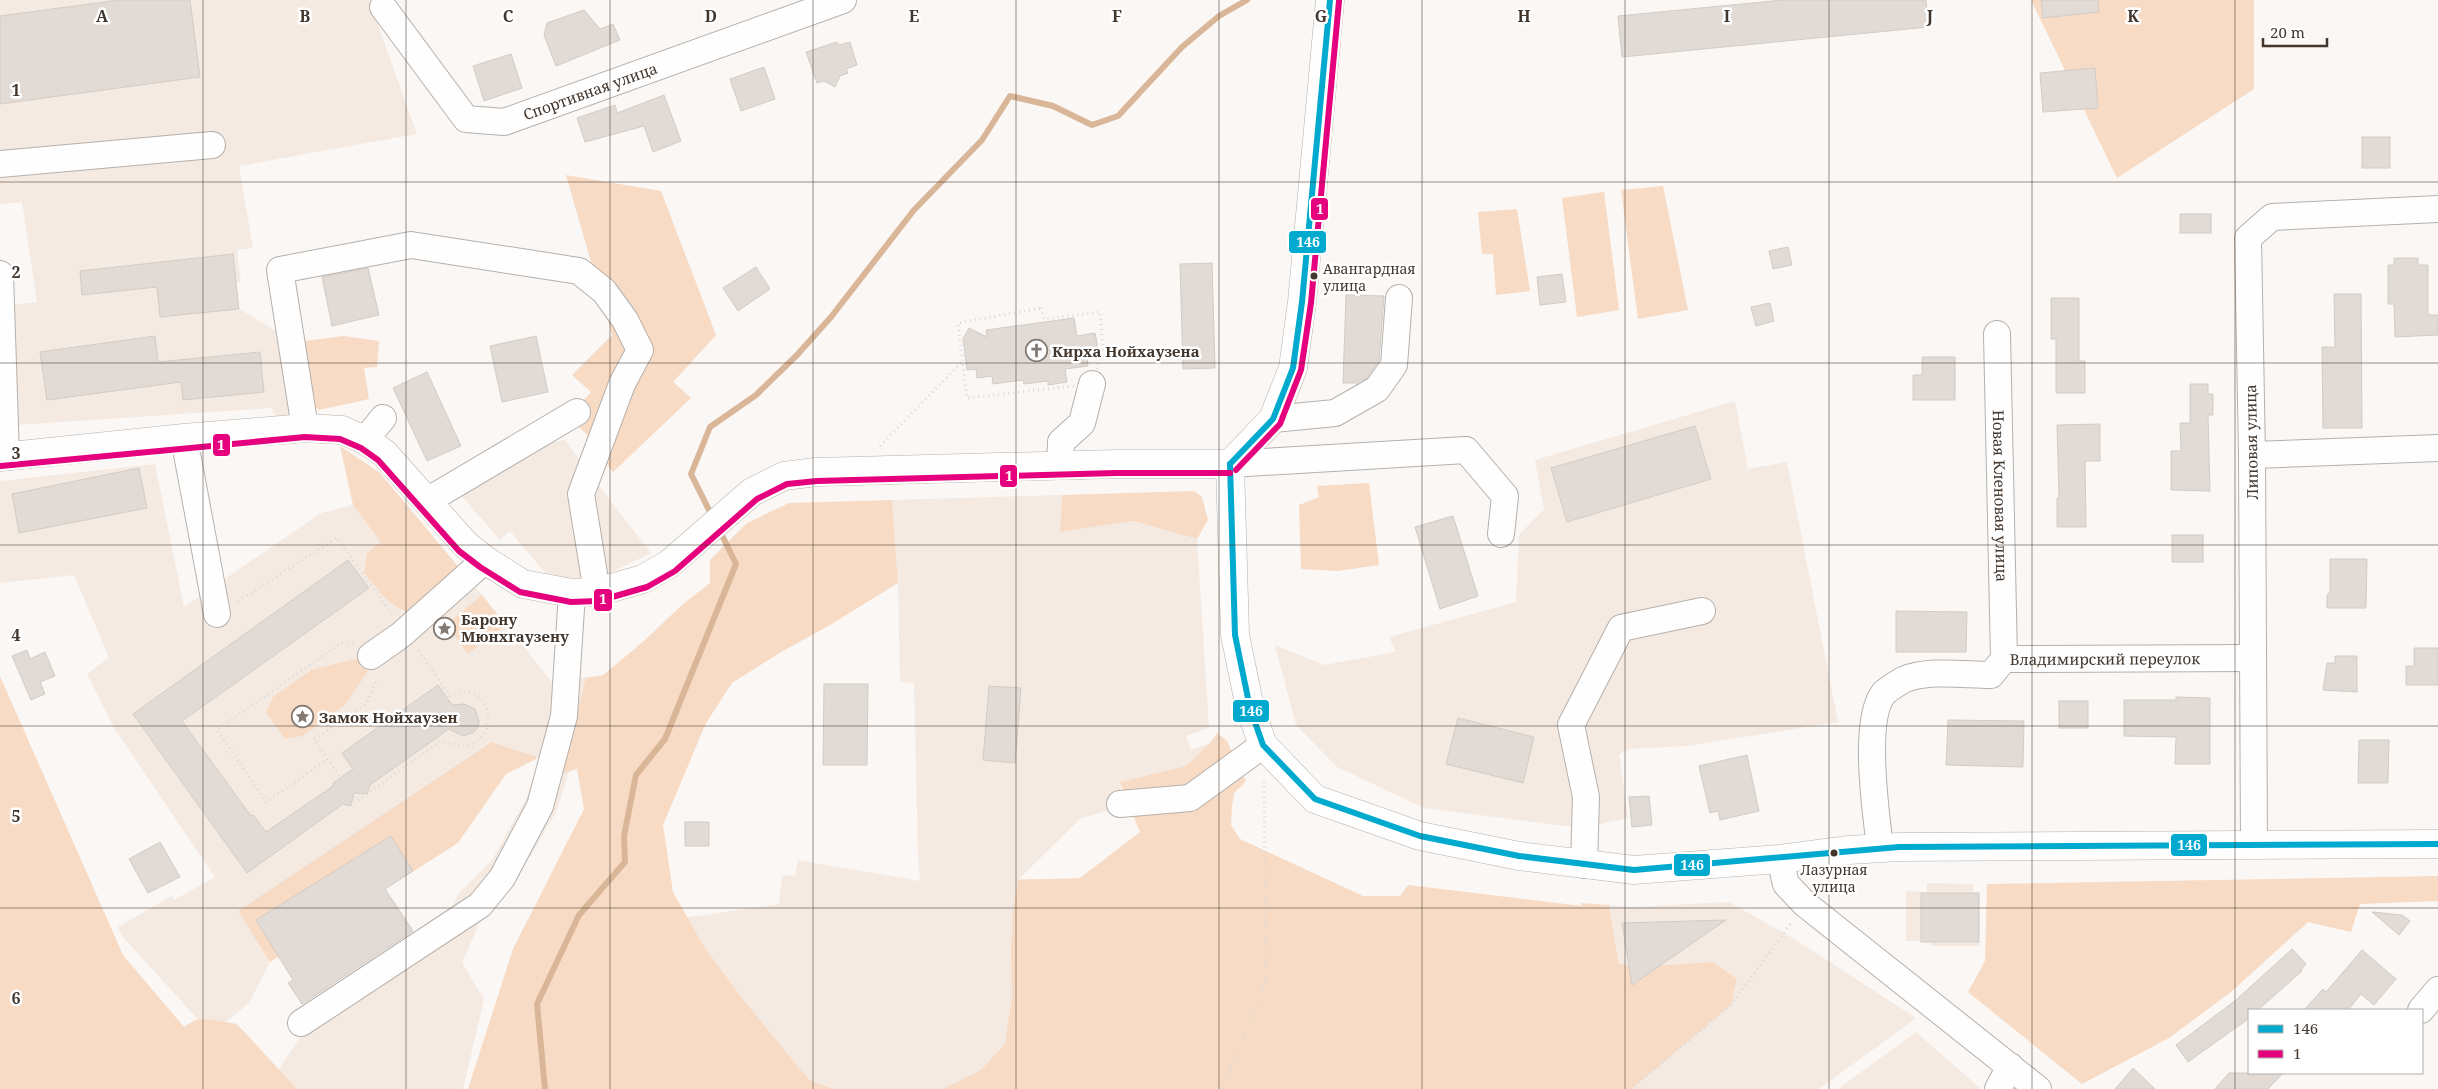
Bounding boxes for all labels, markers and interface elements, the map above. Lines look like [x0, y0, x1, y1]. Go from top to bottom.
text: A [96, 5, 109, 27]
text: B [300, 5, 311, 27]
text: C [503, 5, 514, 27]
text: D [705, 5, 717, 27]
text: E [909, 5, 919, 27]
text: F [1112, 5, 1122, 27]
text: G [1315, 5, 1327, 27]
text: H [1517, 5, 1531, 27]
text: I [1724, 5, 1730, 27]
text: J [1926, 5, 1934, 27]
text: K [2127, 5, 2139, 27]
scale bar [2263, 15, 2327, 47]
text: 20 m [2270, 22, 2305, 42]
street label: Спортивная улица [520, 58, 660, 124]
text: 1 [11, 79, 21, 101]
line badge: 1 [1310, 197, 1329, 221]
text: 1 [1316, 199, 1324, 218]
line badge: 146 [1288, 230, 1327, 254]
text: 146 [1296, 232, 1320, 251]
place label: Авангардная улица [1323, 259, 1416, 295]
text: 2 [11, 261, 21, 283]
marker: Авангардная улица [1309, 271, 1319, 281]
church icon: Кирха Нойхаузена [1024, 339, 1048, 363]
place label: Кирха Нойхаузена [1052, 341, 1200, 361]
street label: Липовая улица [2240, 384, 2262, 500]
street label: Новая Кленовая улица [1989, 410, 2012, 582]
line badge: 1 [212, 433, 231, 457]
text: 1 [217, 435, 225, 454]
text: 3 [11, 442, 21, 464]
line badge: 1 [999, 464, 1018, 488]
text: 1 [1005, 466, 1013, 485]
line badge: 1 [593, 588, 613, 612]
text: 1 [599, 589, 607, 608]
place label: Барону Мюнхгаузену [461, 609, 570, 646]
place icon: Барону Мюнхгаузену [433, 616, 457, 640]
text: 4 [11, 624, 21, 646]
street label: Владимирский переулок [2010, 648, 2200, 669]
line badge: 146 [1232, 699, 1270, 723]
text: 146 [1239, 701, 1263, 720]
place icon: Замок Нойхаузен [291, 705, 315, 729]
place label: Замок Нойхаузен [319, 707, 458, 727]
text: 5 [11, 805, 21, 827]
line badge: 146 [2170, 833, 2208, 857]
text: 146 [2177, 835, 2201, 854]
marker: Лазурная улица [1829, 848, 1839, 858]
line badge: 146 [1673, 853, 1711, 877]
text: 146 [1680, 855, 1704, 874]
place label: Лазурная улица [1800, 860, 1868, 896]
text: 6 [11, 987, 21, 1009]
legend [2248, 1009, 2423, 1074]
text: 146 [2293, 1018, 2318, 1038]
text: 1 [2293, 1043, 2301, 1063]

